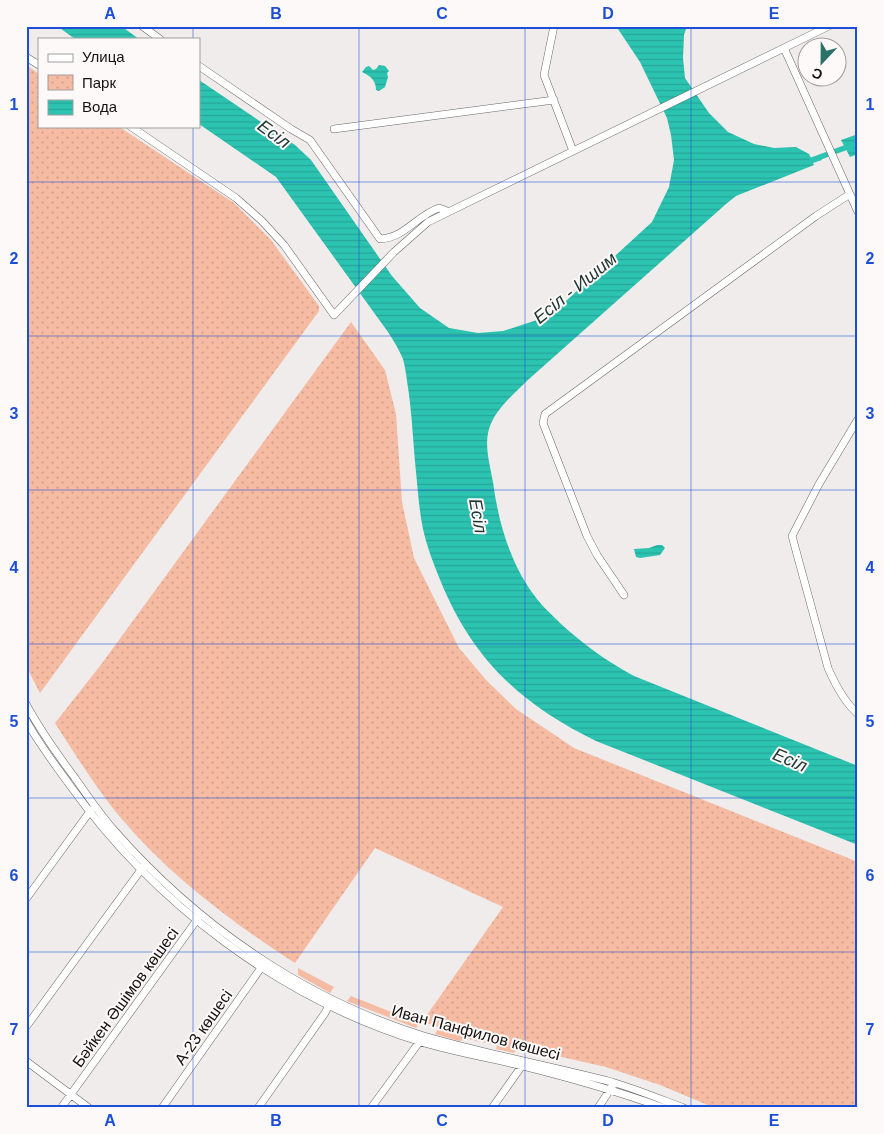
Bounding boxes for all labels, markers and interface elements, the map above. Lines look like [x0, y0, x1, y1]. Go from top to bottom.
text: A [104, 5, 116, 22]
text: B [270, 5, 282, 22]
text: C [436, 5, 448, 22]
text: D [602, 5, 614, 22]
text: E [769, 5, 780, 22]
legend [38, 38, 200, 128]
north arrow [796, 38, 846, 88]
text: Улица [82, 48, 125, 65]
text: С [809, 65, 825, 83]
text: Парк [82, 74, 116, 91]
text: 1 [10, 96, 19, 113]
text: 1 [866, 96, 875, 113]
text: Вода [82, 98, 118, 115]
water label: Есіл [254, 116, 294, 152]
water label: Есіл - Ишим [529, 248, 621, 328]
text: 2 [10, 250, 19, 267]
text: 2 [866, 250, 875, 267]
text: 3 [10, 405, 19, 422]
text: 3 [866, 405, 875, 422]
water label: Есіл [465, 497, 491, 535]
text: 4 [10, 559, 19, 576]
text: 4 [866, 559, 875, 576]
text: 5 [10, 713, 19, 730]
text: 5 [866, 713, 875, 730]
water label: Есіл [770, 744, 810, 776]
text: 6 [10, 867, 19, 884]
text: 6 [866, 867, 875, 884]
street label: Бәйкен Әшімов көшесі [69, 924, 182, 1070]
street label: А-23 көшесі [171, 987, 235, 1068]
street label: Иван Панфилов көшесі [390, 1002, 562, 1063]
text: 7 [10, 1021, 19, 1038]
text: 7 [866, 1021, 875, 1038]
text: A [104, 1112, 116, 1129]
text: B [270, 1112, 282, 1129]
text: C [436, 1112, 448, 1129]
text: D [602, 1112, 614, 1129]
text: E [769, 1112, 780, 1129]

